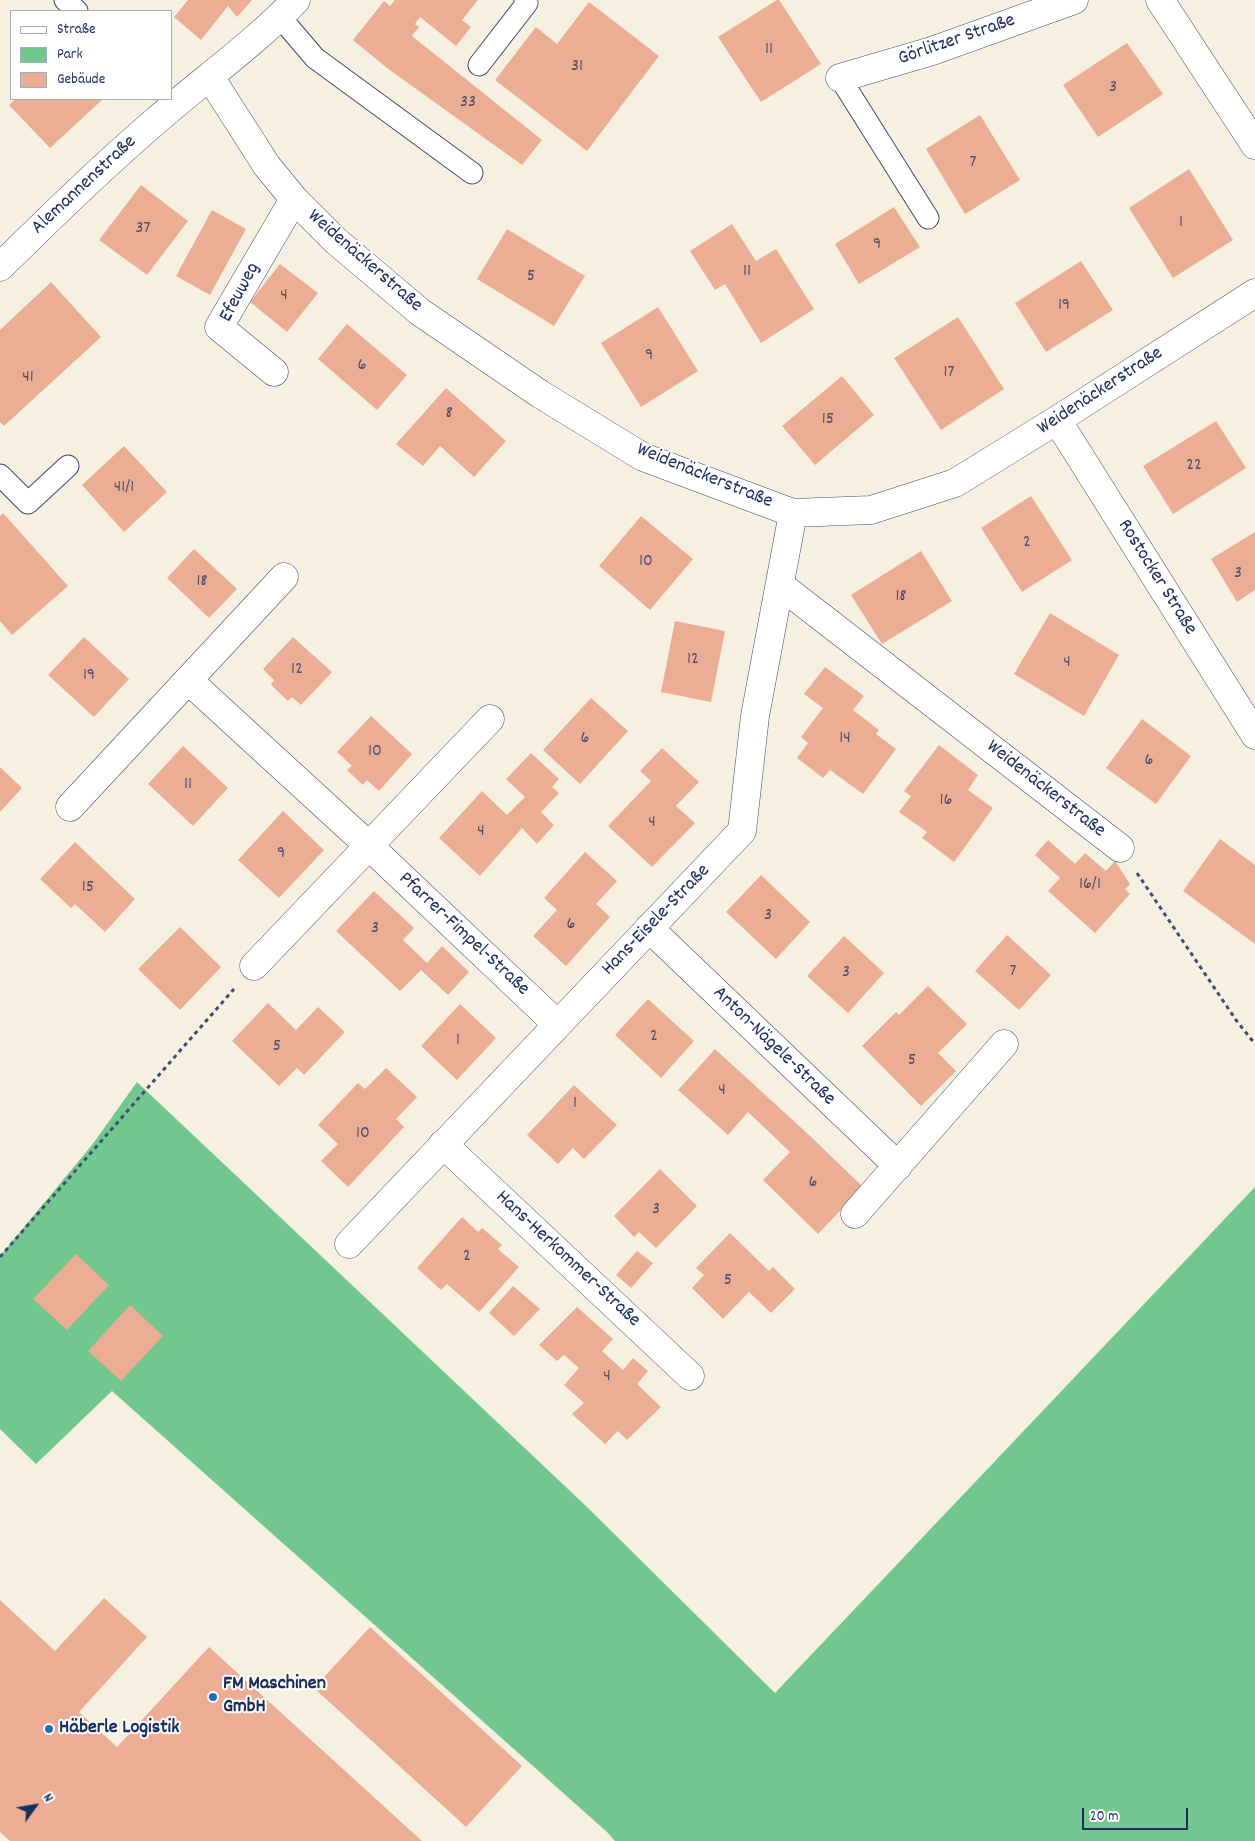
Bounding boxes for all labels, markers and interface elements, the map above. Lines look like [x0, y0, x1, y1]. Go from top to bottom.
legend [10, 10, 172, 100]
street label: Görlitzer Straße [895, 10, 1019, 72]
text: Straße [57, 19, 95, 41]
house number: 11 [765, 40, 773, 62]
text: Park [57, 44, 83, 66]
house number: 31 [571, 57, 583, 79]
text: Gebäude [57, 69, 105, 91]
house number: 3 [1109, 78, 1117, 100]
house number: 33 [460, 93, 476, 115]
street label: Alemannenstraße [27, 131, 143, 241]
house number: 7 [970, 153, 976, 175]
street label: Weidenäckerstraße [302, 205, 426, 319]
house number: 1 [1179, 213, 1183, 235]
house number: 37 [136, 219, 150, 241]
house number: 9 [873, 235, 881, 257]
street label: Efeuweg [215, 259, 267, 327]
house number: 11 [743, 262, 751, 284]
house number: 5 [527, 267, 535, 289]
house number: 4 [280, 286, 288, 308]
house number: 19 [1058, 296, 1070, 318]
street label: Weidenäckerstraße [1034, 343, 1168, 441]
house number: 9 [645, 346, 653, 368]
house number: 6 [358, 356, 366, 378]
house number: 17 [944, 363, 954, 385]
house number: 41 [22, 368, 34, 390]
house number: 8 [445, 404, 453, 426]
house number: 15 [822, 410, 834, 432]
street label: Weidenäckerstraße [632, 439, 776, 515]
house number: 22 [1186, 456, 1202, 478]
house number: 41/1 [114, 478, 134, 500]
street label: Rostocker Straße [1111, 516, 1201, 640]
house number: 2 [1023, 533, 1031, 555]
house number: 10 [639, 552, 653, 574]
house number: 3 [1234, 564, 1242, 586]
house number: 18 [196, 572, 208, 594]
house number: 18 [895, 587, 907, 609]
house number: 12 [687, 650, 699, 672]
house number: 4 [1063, 653, 1071, 675]
house number: 12 [291, 660, 303, 682]
house number: 19 [83, 666, 95, 688]
house number: 6 [581, 729, 589, 751]
house number: 14 [839, 729, 851, 751]
street label: Weidenäckerstraße [981, 736, 1109, 844]
house number: 10 [368, 742, 382, 764]
house number: 6 [1145, 751, 1153, 773]
house number: 11 [184, 775, 192, 797]
house number: 16 [940, 791, 952, 813]
house number: 4 [648, 813, 656, 835]
house number: 4 [477, 822, 485, 844]
house number: 9 [277, 844, 285, 866]
street label: Hans-Eisele-Straße [598, 860, 716, 982]
street label: Pfarrer-Fimpel-Straße [392, 868, 534, 1002]
house number: 16/1 [1079, 875, 1101, 897]
house number: 15 [82, 878, 94, 900]
house number: 3 [764, 906, 772, 928]
house number: 6 [567, 915, 575, 937]
house number: 3 [371, 919, 379, 941]
house number: 7 [1010, 962, 1016, 984]
house number: 3 [842, 963, 850, 985]
street label: Anton-Nägele-Straße [707, 982, 839, 1112]
house number: 2 [650, 1027, 658, 1049]
house number: 1 [456, 1031, 460, 1053]
house number: 5 [273, 1037, 281, 1059]
house number: 5 [908, 1051, 916, 1073]
house number: 4 [718, 1081, 726, 1103]
house number: 1 [573, 1094, 577, 1116]
house number: 10 [356, 1124, 370, 1146]
house number: 6 [809, 1173, 817, 1195]
street label: Hans-Herkommer-Straße [490, 1187, 644, 1333]
house number: 3 [652, 1200, 660, 1222]
house number: 2 [463, 1247, 471, 1269]
house number: 5 [724, 1271, 732, 1293]
house number: 4 [603, 1367, 611, 1389]
place label: FM Maschinen GmbH [223, 1673, 326, 1720]
marker: FM Maschinen GmbH [207, 1691, 219, 1703]
place label: Häberle Logistik [59, 1717, 179, 1741]
marker: Häberle Logistik [43, 1723, 55, 1735]
north arrow [10, 1781, 60, 1831]
text: N [37, 1790, 58, 1806]
scale bar [1085, 1798, 1191, 1830]
text: 20 m [1090, 1806, 1118, 1828]

